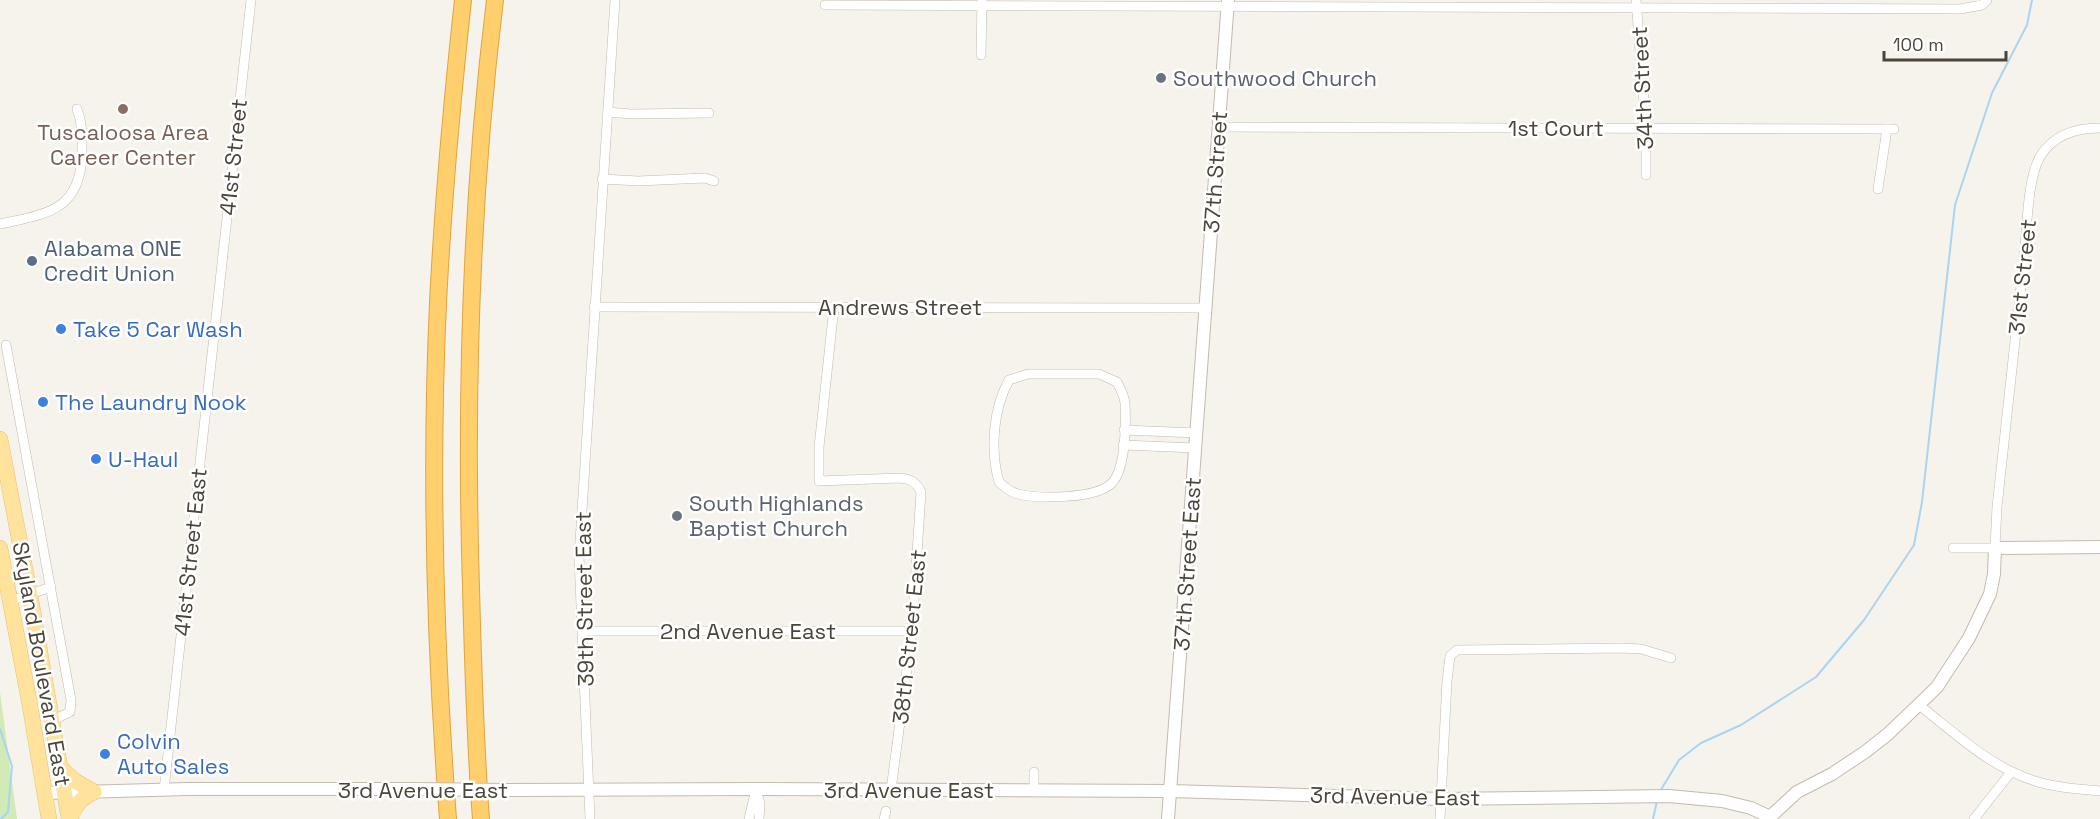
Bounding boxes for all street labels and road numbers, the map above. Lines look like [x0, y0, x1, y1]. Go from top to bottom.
street label: 34th Street [1625, 26, 1659, 150]
street label: 41st Street [213, 97, 253, 217]
street label: 37th Street [1197, 110, 1233, 234]
street label: 1st Court [1508, 114, 1604, 142]
street label: 31st Street [2002, 218, 2042, 336]
street label: Andrews Street [818, 293, 982, 321]
street label: 41st Street East [167, 467, 213, 637]
street label: 37th Street East [1167, 476, 1207, 652]
street label: 39th Street East [568, 511, 600, 687]
street label: Skyland Boulevard East [7, 539, 77, 789]
street label: 38th Street East [886, 548, 932, 726]
street label: 2nd Avenue East [660, 617, 836, 645]
street label: 3rd Avenue East [338, 776, 508, 804]
street label: 3rd Avenue East [824, 776, 994, 804]
street label: 3rd Avenue East [1310, 781, 1480, 811]

